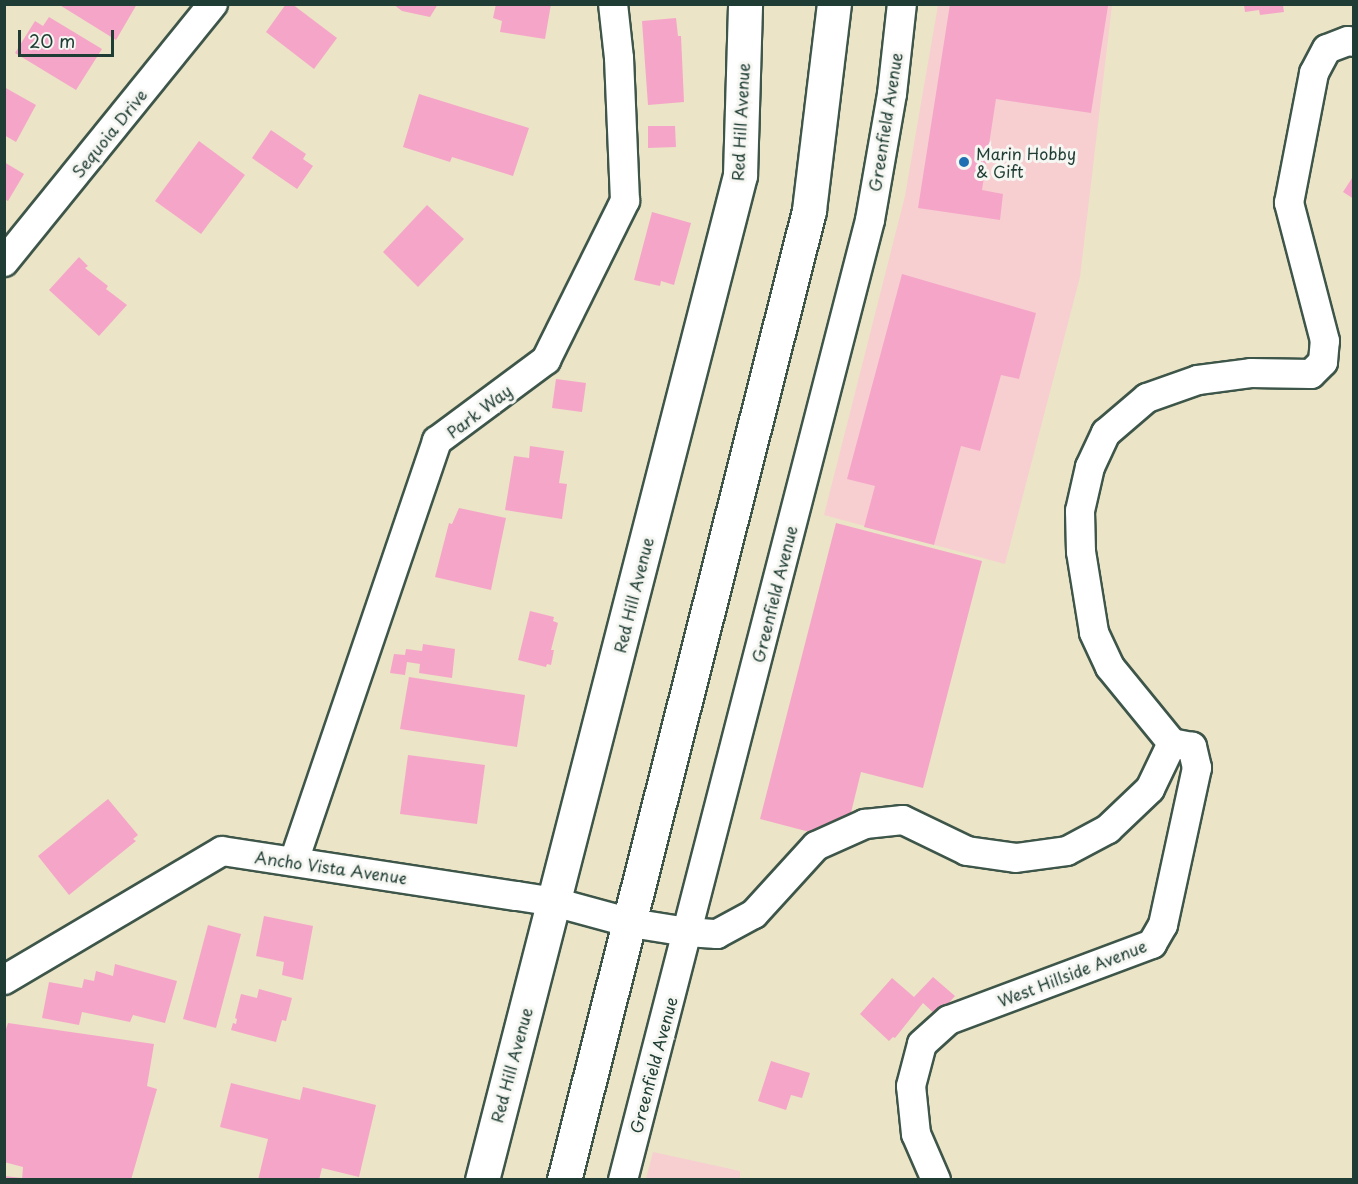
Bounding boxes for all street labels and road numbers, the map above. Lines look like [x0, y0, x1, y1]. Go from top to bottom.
street label: Greenfield Avenue [864, 51, 906, 193]
street label: Red Hill Avenue [727, 61, 753, 183]
street label: Sequoia Drive [68, 85, 150, 181]
street label: Park Way [443, 381, 515, 441]
street label: Greenfield Avenue [748, 523, 800, 665]
street label: Red Hill Avenue [609, 534, 657, 656]
street label: Ancho Vista Avenue [254, 847, 408, 887]
street label: West Hillside Avenue [995, 936, 1149, 1010]
street label: Greenfield Avenue [625, 994, 681, 1136]
street label: Red Hill Avenue [486, 1004, 536, 1126]

